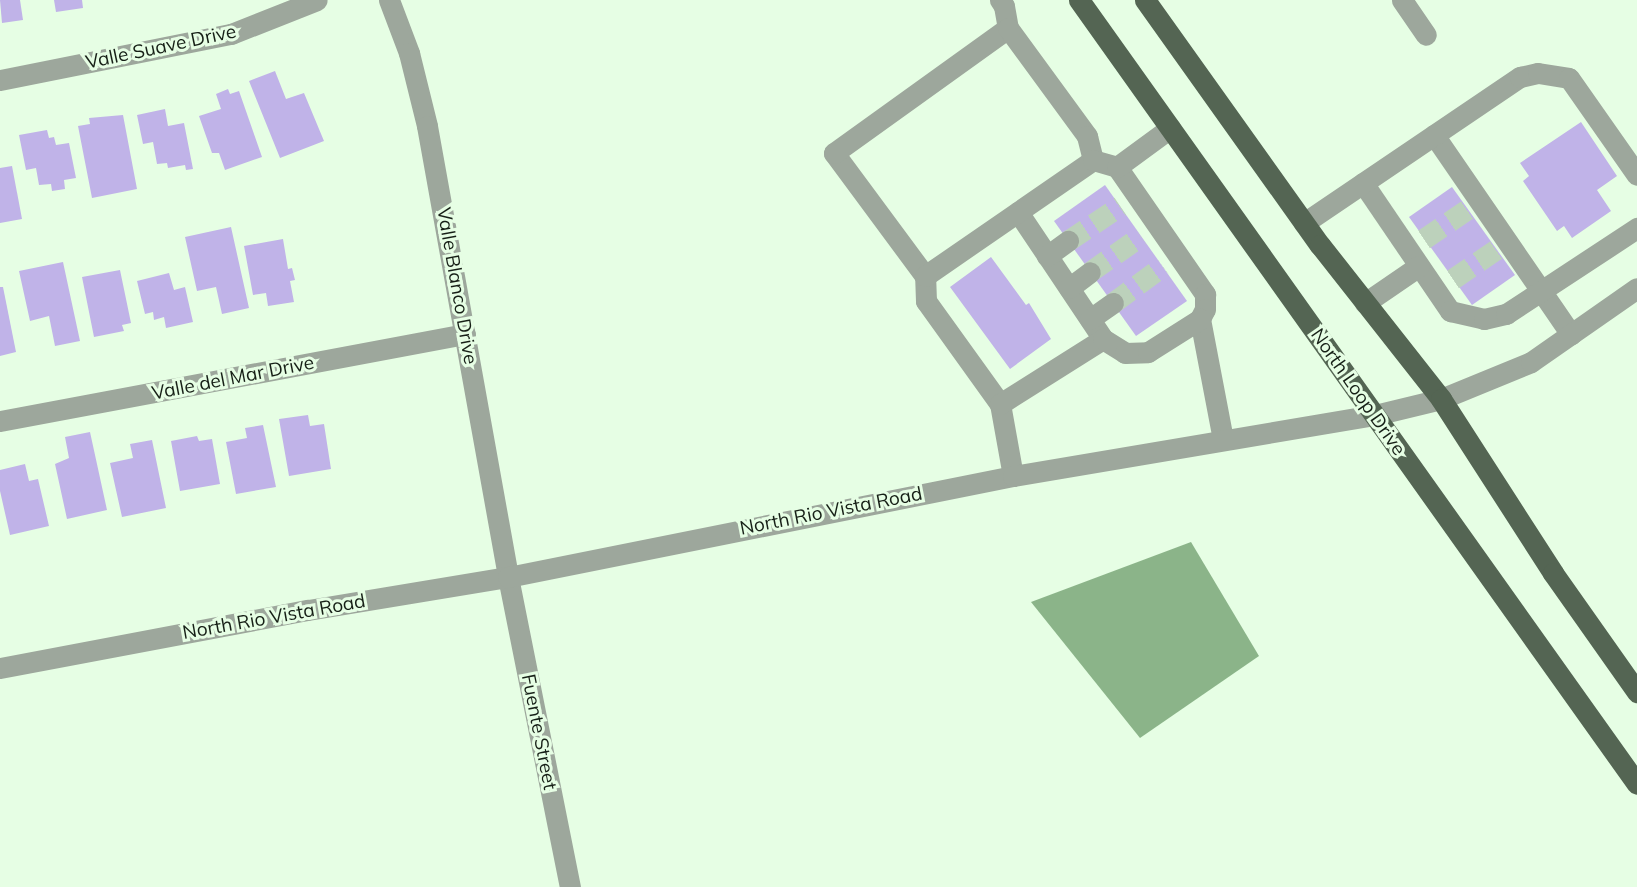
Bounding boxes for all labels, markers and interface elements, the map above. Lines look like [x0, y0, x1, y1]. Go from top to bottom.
street label: Valle Suave Drive [84, 20, 238, 74]
street label: Valle Blanco Drive [432, 206, 482, 366]
street label: North Loop Drive [1306, 324, 1410, 460]
street label: Valle del Mar Drive [150, 351, 316, 405]
street label: North Rio Vista Road [738, 482, 924, 540]
street label: North Rio Vista Road [181, 590, 367, 644]
street label: Fuente Street [517, 672, 561, 792]

